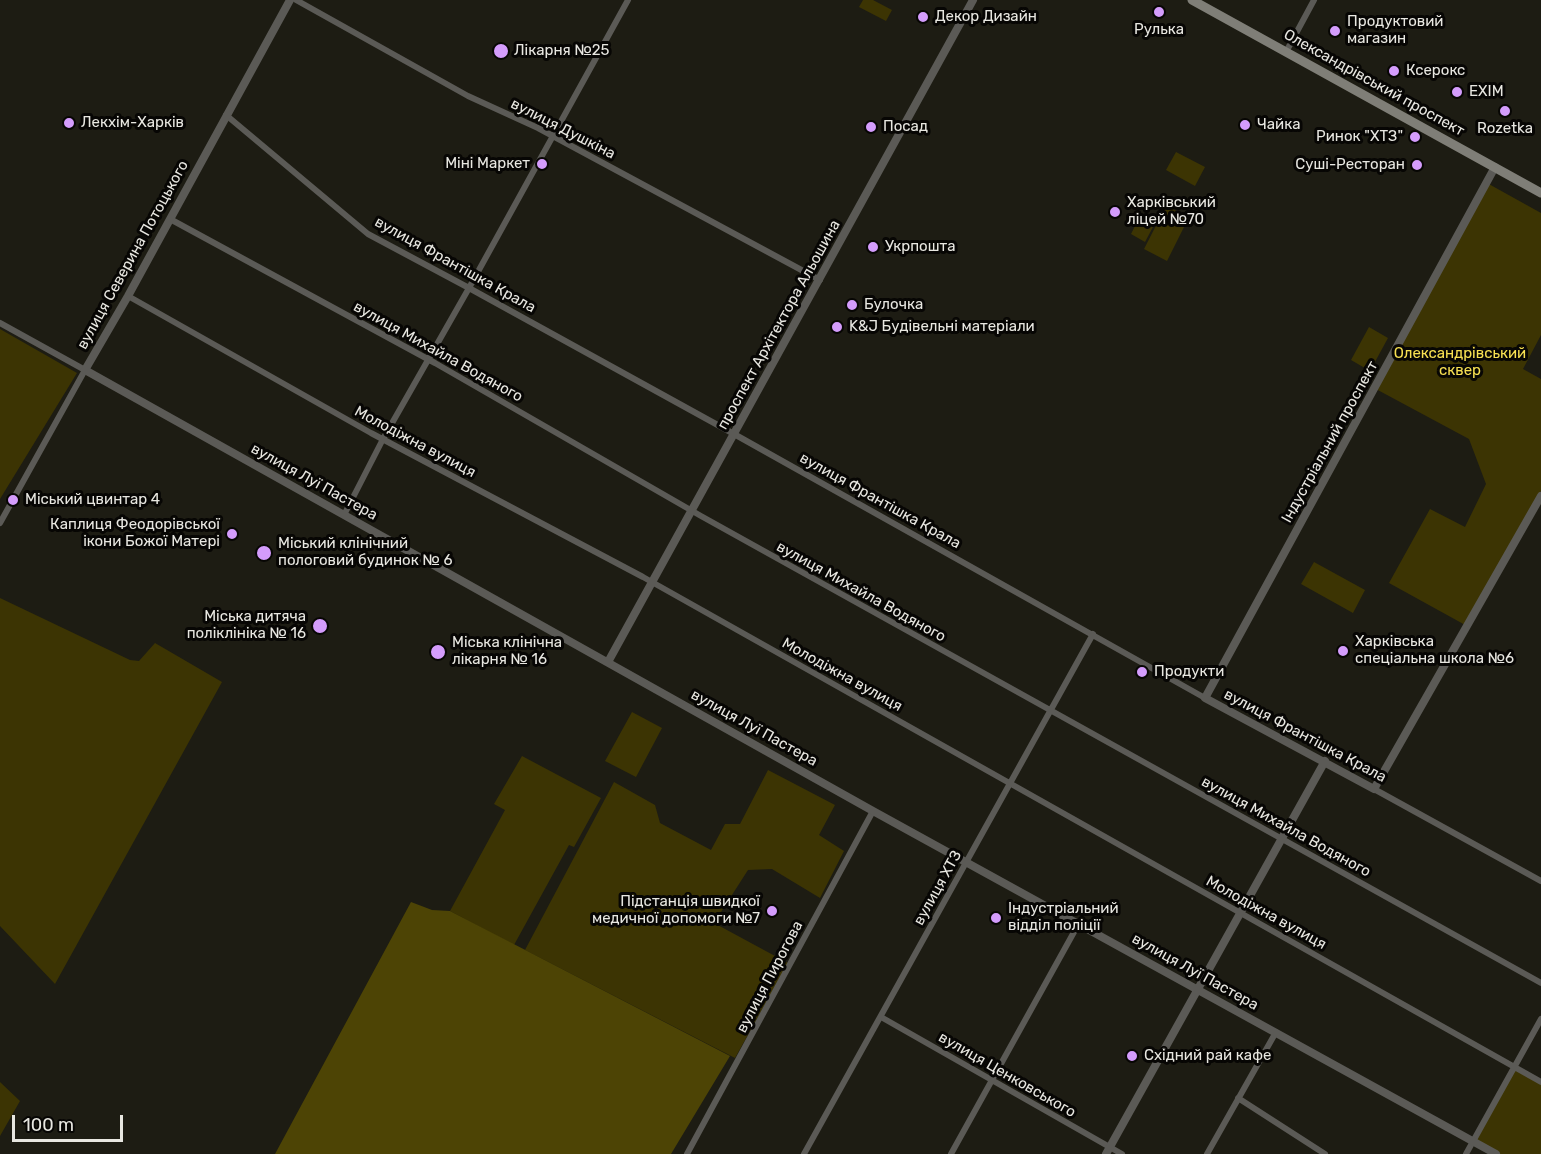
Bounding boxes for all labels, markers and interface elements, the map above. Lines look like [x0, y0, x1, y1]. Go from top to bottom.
marker: Рулька [1152, 5, 1166, 19]
place label: Декор Дизайн [935, 8, 1037, 26]
marker: Декор Дизайн [916, 10, 930, 24]
place label: Продуктовий магазин [1347, 13, 1443, 48]
place label: Рулька [1134, 21, 1184, 39]
marker: Продуктовий магазин [1328, 24, 1342, 38]
street label: Олександрівський проспект [1280, 26, 1468, 140]
marker: Лікарня №25 [492, 42, 510, 60]
place label: Лікарня №25 [514, 42, 610, 60]
place label: Ксерокс [1406, 62, 1465, 80]
marker: Ксерокс [1387, 64, 1401, 78]
place label: EXIM [1469, 83, 1504, 101]
marker: EXIM [1450, 85, 1464, 99]
street label: вулиця Душкіна [508, 95, 618, 163]
marker: Rozetka [1498, 104, 1512, 118]
place label: Лекхім-Харків [81, 114, 184, 132]
marker: Лекхім-Харків [62, 116, 76, 130]
place label: Чайка [1257, 116, 1301, 134]
place label: Посад [883, 118, 928, 136]
marker: Чайка [1238, 118, 1252, 132]
marker: Посад [864, 120, 878, 134]
place label: Rozetka [1477, 120, 1533, 138]
place label: Ринок "ХТЗ" [1316, 128, 1403, 146]
marker: Ринок "ХТЗ" [1408, 130, 1422, 144]
place label: Міні Маркет [445, 155, 530, 173]
place label: Суші-Ресторан [1295, 156, 1405, 174]
street label: вулиця Северина Потоцького [73, 157, 193, 353]
marker: Міні Маркет [535, 157, 549, 171]
marker: Суші-Ресторан [1410, 158, 1424, 172]
place label: Харківський ліцей №70 [1127, 194, 1216, 229]
marker: Харківський ліцей №70 [1108, 205, 1122, 219]
street label: вулиця Франтішка Крала [371, 213, 539, 317]
street label: проспект Архітектора Альошина [714, 217, 844, 433]
place label: Укрпошта [885, 238, 955, 256]
marker: Укрпошта [866, 240, 880, 254]
place label: Булочка [864, 296, 923, 314]
street label: вулиця Михайла Водяного [350, 298, 526, 406]
marker: Булочка [845, 298, 859, 312]
place label: K&J Будівельні матеріали [849, 318, 1035, 336]
marker: K&J Будівельні матеріали [830, 320, 844, 334]
park label: Олександрівський сквер [1394, 345, 1526, 380]
street label: Індустріальний проспект [1278, 358, 1382, 526]
street label: Молодіжна вулиця [351, 402, 479, 482]
street label: вулиця Луї Пастера [248, 440, 380, 524]
street label: вулиця Франтішка Крала [796, 449, 964, 553]
place label: Міський цвинтар 4 [25, 491, 160, 509]
marker: Міський цвинтар 4 [6, 493, 20, 507]
place label: Каплиця Феодорівської ікони Божої Матері [50, 516, 220, 551]
marker: Каплиця Феодорівської ікони Божої Матері [225, 527, 239, 541]
place label: Міський клінічний пологовий будинок № 6 [278, 535, 453, 570]
street label: вулиця Михайла Водяного [773, 538, 949, 646]
marker: Міський клінічний пологовий будинок № 6 [255, 544, 273, 562]
place label: Міська дитяча поліклініка № 16 [187, 608, 306, 643]
marker: Міська дитяча поліклініка № 16 [311, 617, 329, 635]
place label: Харківська спеціальна школа №6 [1355, 633, 1514, 668]
place label: Міська клінічна лікарня № 16 [452, 634, 562, 669]
street label: Молодіжна вулиця [779, 634, 905, 716]
marker: Міська клінічна лікарня № 16 [429, 643, 447, 661]
marker: Харківська спеціальна школа №6 [1336, 644, 1350, 658]
place label: Продукти [1154, 663, 1224, 681]
marker: Продукти [1135, 665, 1149, 679]
street label: вулиця Луї Пастера [688, 686, 820, 770]
street label: вулиця Франтішка Крала [1221, 686, 1389, 786]
street label: вулиця Михайла Водяного [1198, 773, 1374, 881]
street label: вулиця ХТЗ [910, 848, 966, 928]
street label: Молодіжна вулиця [1203, 872, 1329, 954]
place label: Підстанція швидкої медичної допомоги №7 [592, 893, 760, 928]
place label: Індустріальний відділ поліції [1008, 900, 1119, 935]
marker: Підстанція швидкої медичної допомоги №7 [765, 904, 779, 918]
marker: Індустріальний відділ поліції [989, 911, 1003, 925]
street label: вулиця Пирогова [733, 918, 807, 1036]
street label: вулиця Луї Пастера [1129, 930, 1261, 1014]
street label: вулиця Ценковського [935, 1028, 1079, 1122]
place label: Східний рай кафе [1144, 1047, 1271, 1065]
marker: Східний рай кафе [1125, 1049, 1139, 1063]
scale bar [15, 1103, 126, 1141]
text: 100 m [23, 1114, 74, 1136]

